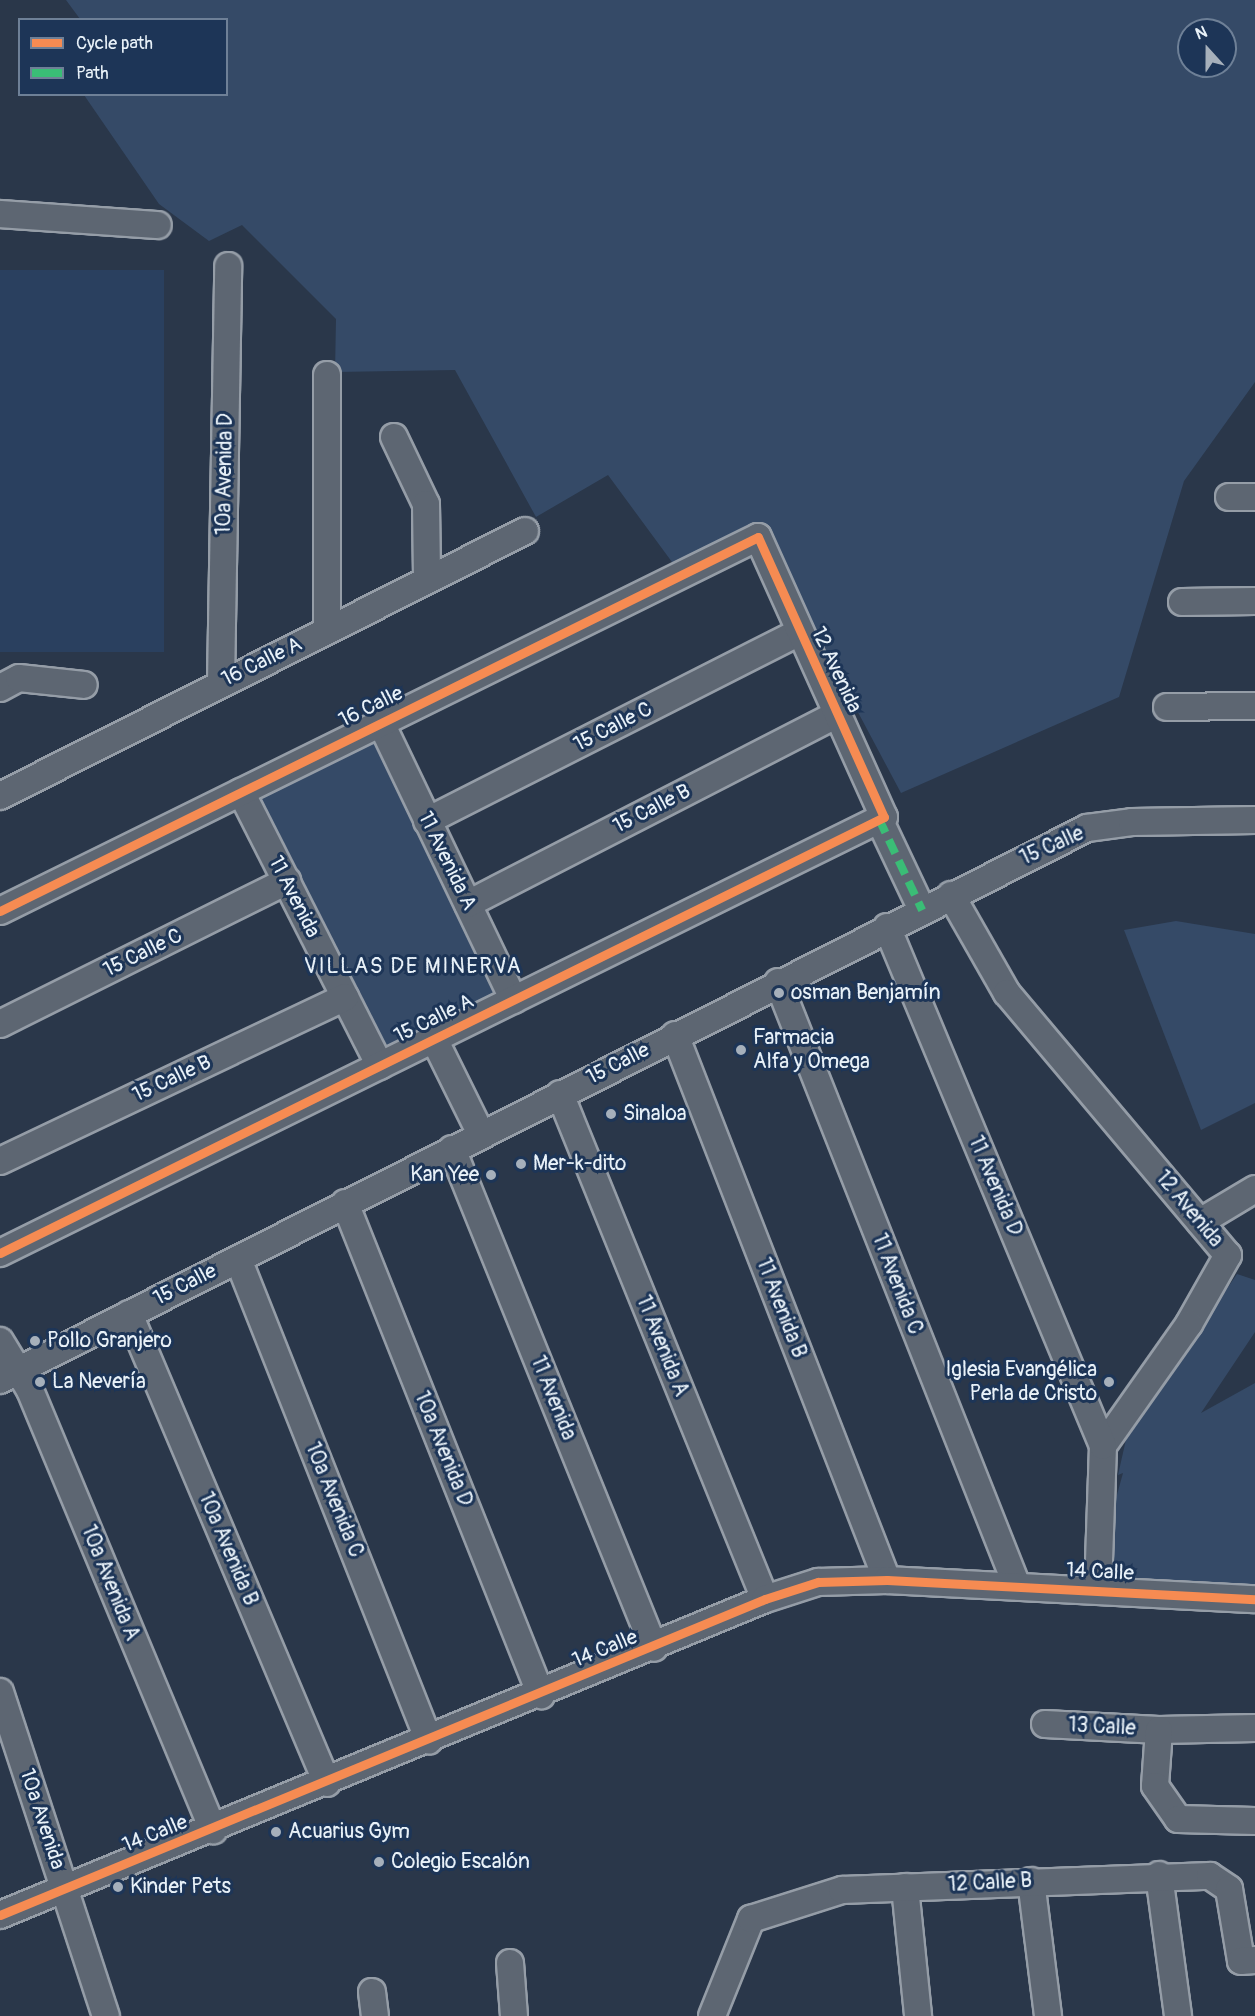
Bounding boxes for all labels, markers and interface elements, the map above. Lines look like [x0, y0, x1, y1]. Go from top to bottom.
legend [18, 18, 228, 96]
north arrow [1177, 18, 1237, 78]
text: N [1193, 22, 1210, 44]
text: Cycle path [76, 32, 153, 55]
text: Path [76, 62, 109, 85]
street label: 10a Avenida D [211, 413, 239, 535]
street label: 12 Avenida [805, 623, 867, 717]
street label: 16 Calle A [218, 632, 306, 692]
street label: 16 Calle [335, 681, 407, 733]
street label: 15 Calle C [570, 697, 656, 757]
street label: 15 Calle B [609, 779, 695, 839]
street label: 11 Avenida A [412, 808, 482, 914]
street label: 15 Calle [1016, 821, 1088, 871]
street label: 11 Avenida [263, 852, 325, 942]
street label: 15 Calle C [99, 923, 187, 983]
district label: VILLAS DE MINERVA [304, 954, 522, 980]
place label: osman Benjamín [791, 980, 941, 1006]
marker: osman Benjamín [772, 986, 786, 1000]
street label: 15 Calle A [390, 989, 478, 1049]
place label: Farmacia Alfa y Omega [753, 1025, 870, 1075]
street label: 15 Calle [582, 1038, 654, 1090]
marker: Farmacia Alfa y Omega [734, 1043, 748, 1057]
street label: 15 Calle B [129, 1050, 215, 1108]
place label: Sinaloa [623, 1101, 686, 1127]
marker: Sinaloa [604, 1107, 618, 1121]
street label: 11 Avenida D [963, 1132, 1027, 1240]
place label: Mer-k-dito [533, 1151, 626, 1177]
marker: Mer-k-dito [514, 1157, 528, 1171]
place label: Kan Yee [410, 1162, 479, 1188]
street label: 12 Avenida [1150, 1166, 1228, 1252]
marker: Kan Yee [484, 1168, 498, 1182]
street label: 11 Avenida C [866, 1230, 928, 1338]
street label: 11 Avenida B [750, 1255, 812, 1361]
street label: 15 Calle [149, 1259, 221, 1311]
street label: 11 Avenida A [630, 1292, 694, 1400]
place label: Pollo Granjero [47, 1328, 172, 1354]
marker: Pollo Granjero [28, 1334, 42, 1348]
street label: 11 Avenida [525, 1352, 581, 1444]
place label: Iglesia Evangélica Perla de Cristo [945, 1357, 1097, 1407]
place label: La Nevería [52, 1369, 146, 1395]
marker: La Nevería [33, 1375, 47, 1389]
marker: Iglesia Evangélica Perla de Cristo [1102, 1375, 1116, 1389]
street label: 10a Avenida D [408, 1388, 478, 1510]
street label: 10a Avenida C [300, 1439, 368, 1561]
street label: 10a Avenida B [193, 1489, 263, 1609]
street label: 10a Avenida A [75, 1521, 145, 1645]
street label: 14 Calle [1065, 1558, 1135, 1586]
street label: 14 Calle [569, 1625, 641, 1673]
street label: 13 Calle [1068, 1713, 1136, 1741]
street label: 10a Avenida [14, 1766, 70, 1872]
street label: 14 Calle [119, 1810, 191, 1858]
place label: Acuarius Gym [288, 1819, 410, 1845]
marker: Acuarius Gym [269, 1825, 283, 1839]
place label: Colegio Escalón [391, 1849, 530, 1875]
marker: Colegio Escalón [372, 1855, 386, 1869]
street label: 12 Calle B [947, 1868, 1033, 1898]
place label: Kinder Pets [130, 1874, 231, 1900]
marker: Kinder Pets [111, 1880, 125, 1894]

